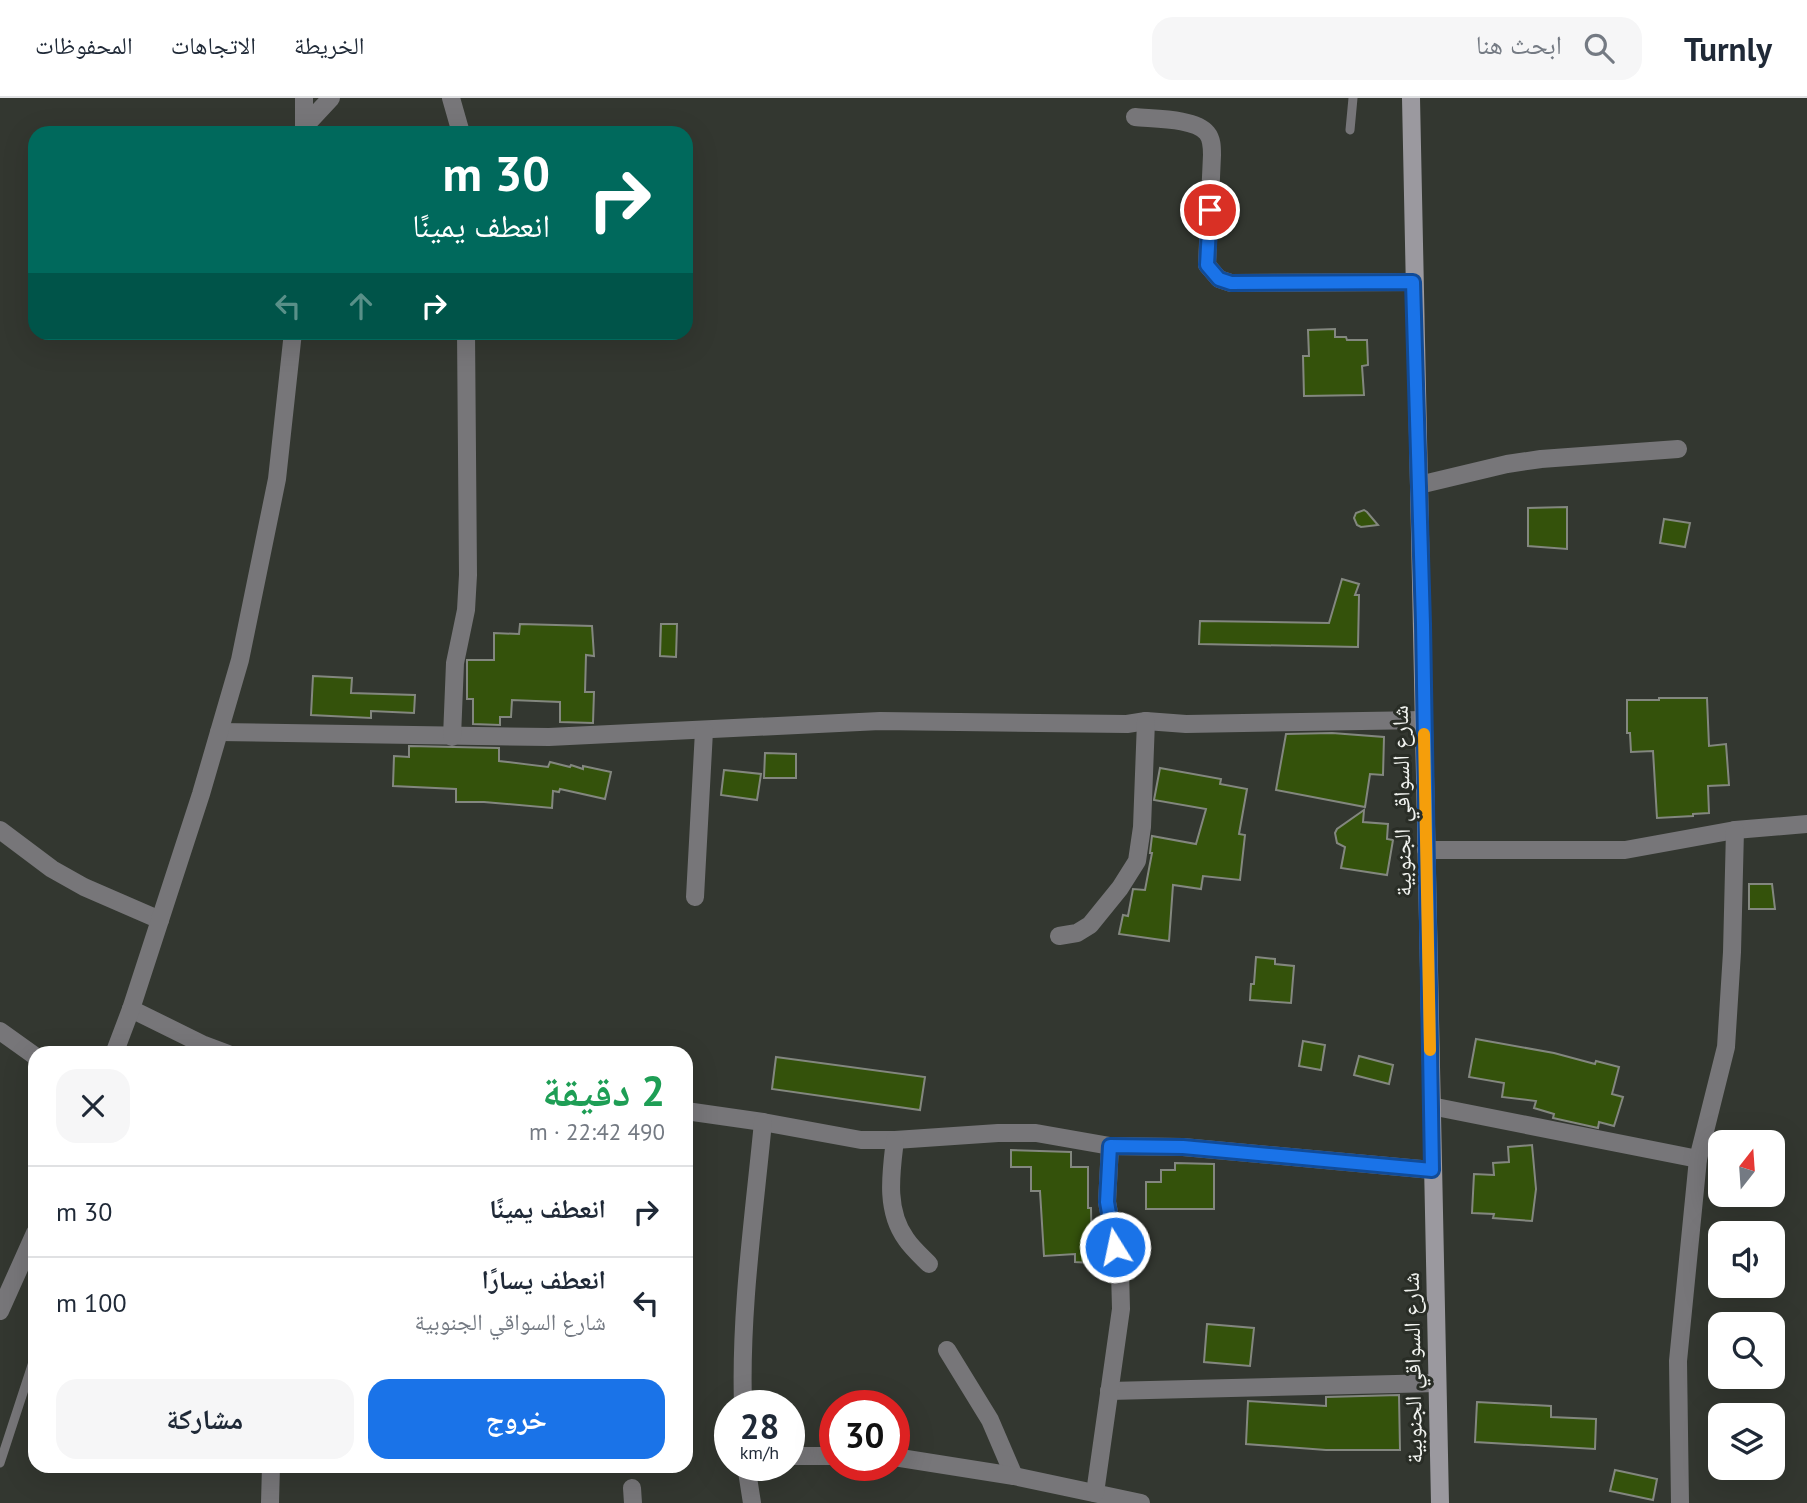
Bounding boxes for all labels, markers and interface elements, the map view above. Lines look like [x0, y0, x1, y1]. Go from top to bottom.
search box [1152, 17, 1642, 80]
text: Turnly [1684, 27, 1772, 70]
text: ابحث هنا [1476, 28, 1562, 61]
icon: search [1580, 29, 1618, 67]
text: المحفوظات [35, 30, 133, 61]
text: الاتجاهات [171, 30, 256, 61]
text: الخريطة [294, 30, 365, 61]
text: 30 m [443, 141, 550, 205]
icon: right [574, 154, 665, 245]
pin [1180, 180, 1240, 240]
icon: arrive [1191, 191, 1229, 229]
text: انعطف يمينًا [412, 204, 550, 246]
icon: left [269, 287, 307, 325]
icon: ahead [342, 287, 380, 325]
icon: right [415, 287, 453, 325]
street label: شارع السواقي الجنوبية [1385, 705, 1422, 897]
text: 2 دقيقة [542, 1063, 665, 1118]
button: close [56, 1069, 130, 1143]
text: 490 m · 22:42 [529, 1117, 665, 1146]
north arrow [1708, 1130, 1785, 1208]
map controls [1708, 1130, 1785, 1480]
text: انعطف يمينًا [489, 1192, 606, 1225]
icon: right [627, 1193, 665, 1231]
text: 30 m [56, 1195, 112, 1228]
position arrow [1078, 1210, 1152, 1284]
button: sound [1708, 1221, 1785, 1298]
text: انعطف يسارًا [482, 1263, 606, 1296]
street label: شارع السواقي الجنوبية [1396, 1272, 1433, 1464]
icon: left [627, 1284, 665, 1322]
text: 100 m [56, 1286, 127, 1319]
text: شارع السواقي الجنوبية [415, 1307, 606, 1336]
button: search [1708, 1312, 1785, 1389]
button: مشاركة [56, 1379, 354, 1459]
button: خروج [368, 1379, 665, 1459]
speed limit sign: 30 [819, 1390, 910, 1481]
text: 28 [740, 1403, 779, 1449]
button: layers [1708, 1403, 1785, 1480]
text: km/h [740, 1441, 779, 1464]

